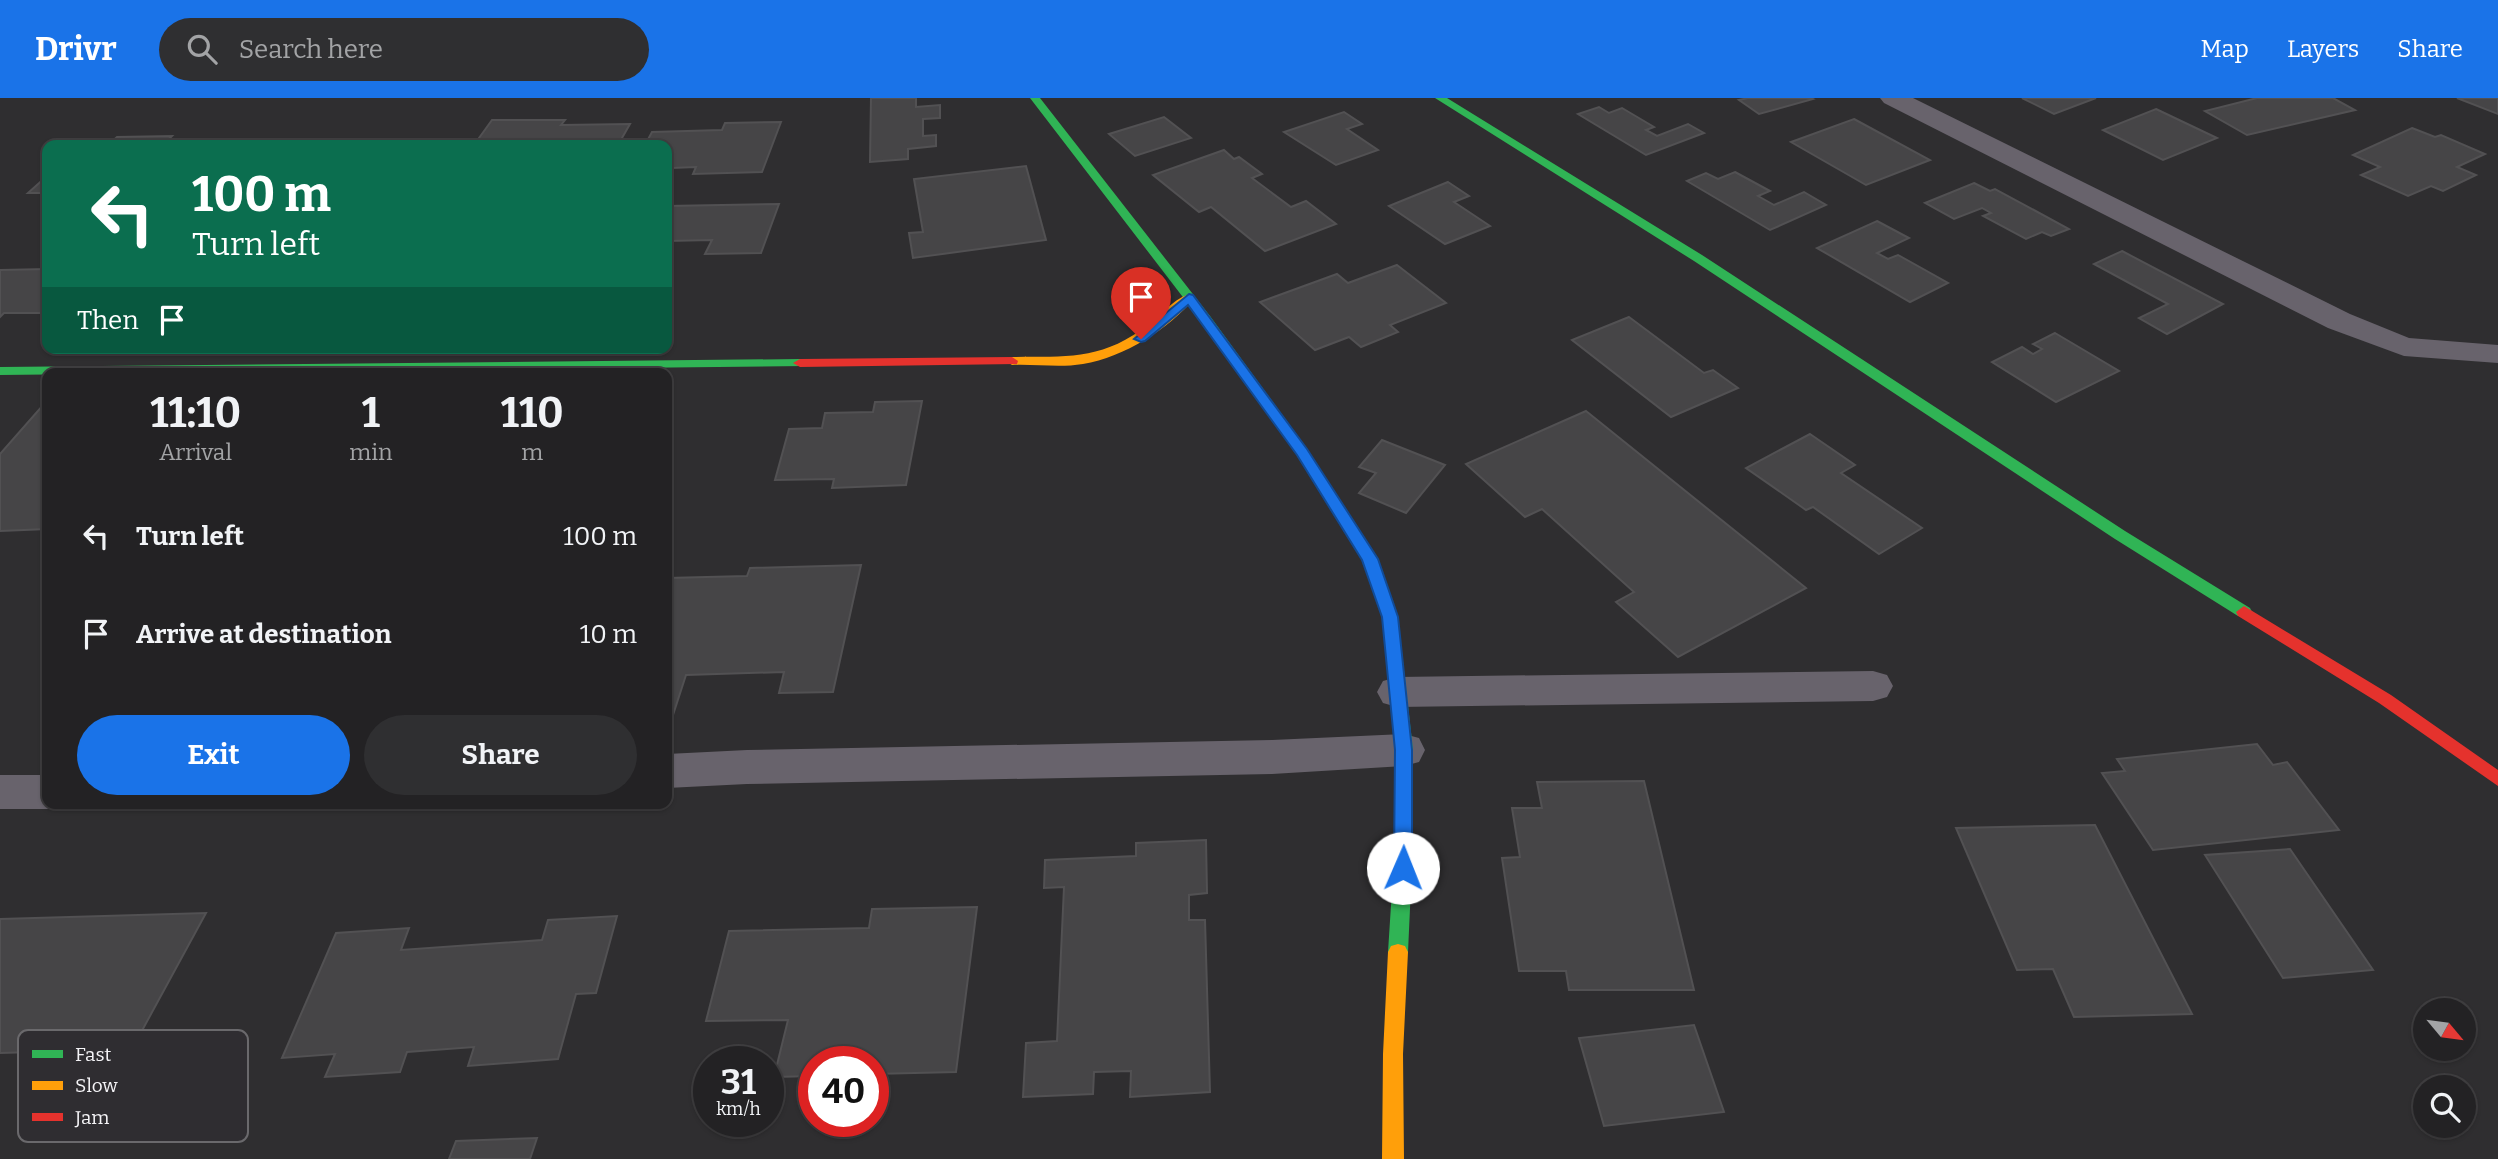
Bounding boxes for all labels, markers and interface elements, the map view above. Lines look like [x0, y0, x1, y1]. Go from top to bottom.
search box [159, 18, 649, 81]
text: Drivr [35, 29, 117, 69]
icon: search [183, 30, 221, 68]
text: Search here [239, 34, 383, 65]
text: Map [2201, 35, 2249, 63]
text: Layers [2287, 35, 2359, 63]
text: Share [2397, 35, 2463, 63]
text: 100 m [192, 165, 331, 224]
icon: left [77, 168, 168, 259]
text: Turn left [192, 225, 320, 263]
pin [1111, 267, 1171, 339]
icon: arrive [1122, 278, 1160, 316]
icon: arrive [153, 301, 191, 339]
text: Then [77, 305, 139, 336]
text: 11:10 [150, 388, 241, 438]
text: 1 [362, 388, 380, 438]
text: 110 [501, 388, 564, 438]
text: Arrival [159, 438, 232, 466]
text: min [349, 438, 393, 466]
text: m [521, 438, 543, 466]
icon: left [77, 517, 115, 555]
text: Turn left [136, 521, 244, 552]
text: 100 m [563, 521, 637, 552]
icon: arrive [77, 615, 115, 653]
text: Arrive at destination [136, 619, 391, 650]
text: 10 m [580, 619, 637, 650]
button: Exit [77, 715, 350, 795]
button: Share [364, 715, 637, 795]
position arrow [1366, 831, 1440, 905]
north arrow [2413, 998, 2476, 1060]
map controls [2413, 998, 2476, 1138]
legend [18, 1030, 248, 1142]
text: Fast [75, 1043, 112, 1066]
speed limit sign: 40 [798, 1046, 889, 1137]
text: 31 [721, 1061, 756, 1103]
text: Slow [75, 1074, 118, 1097]
button: search [2413, 1075, 2476, 1138]
text: km/h [716, 1098, 761, 1120]
text: Jam [74, 1106, 109, 1129]

